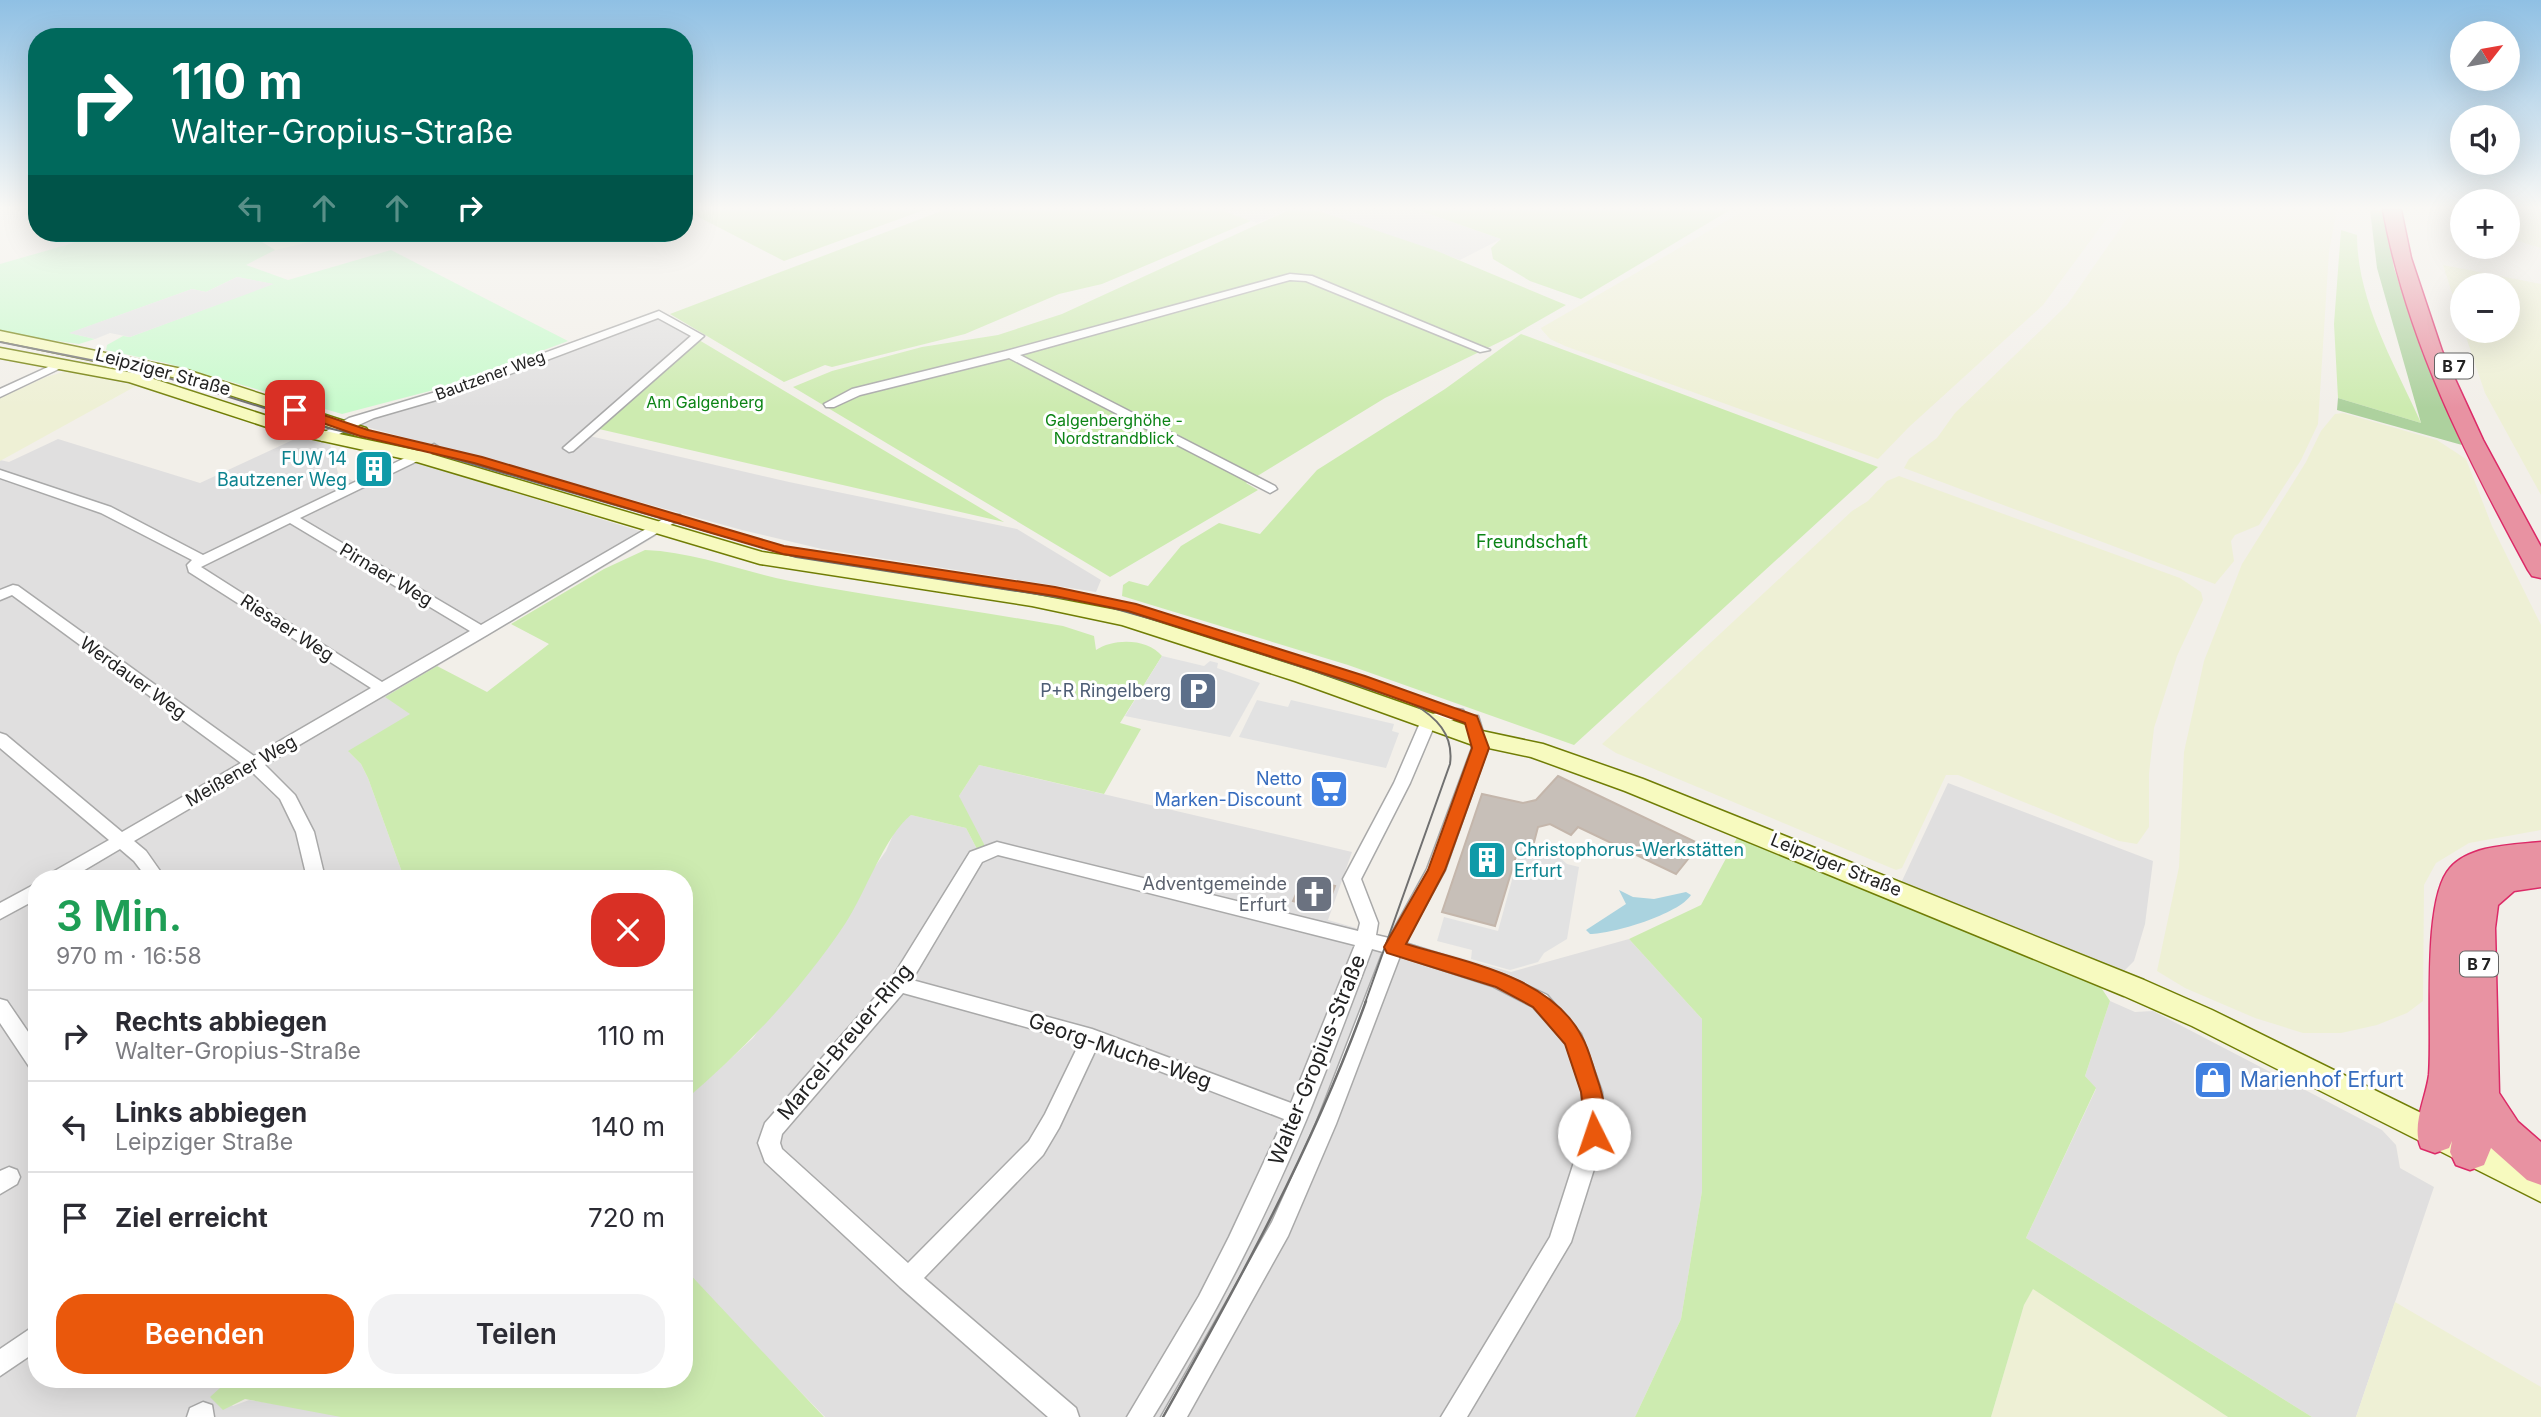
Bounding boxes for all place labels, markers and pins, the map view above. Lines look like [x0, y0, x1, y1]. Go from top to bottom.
pin [265, 380, 325, 440]
place label: FUW 14 Bautzener Weg [217, 448, 347, 490]
building icon: FUW 14 Bautzener Weg [353, 448, 395, 490]
parking icon: P+R Ringelberg [1177, 670, 1219, 712]
place label: P+R Ringelberg [1040, 680, 1171, 701]
place label: Netto Marken-Discount [1155, 768, 1302, 810]
supermarket icon: Netto Marken-Discount [1308, 768, 1350, 810]
building icon: Christophorus-Werkstätten Erfurt [1466, 839, 1508, 881]
place label: Christophorus-Werkstätten Erfurt [1514, 839, 1744, 881]
place label: Adventgemeinde Erfurt [1143, 873, 1287, 915]
church icon: Adventgemeinde Erfurt [1293, 873, 1335, 915]
shop icon: Marienhof Erfurt [2192, 1059, 2234, 1101]
place label: Marienhof Erfurt [2240, 1067, 2404, 1092]

